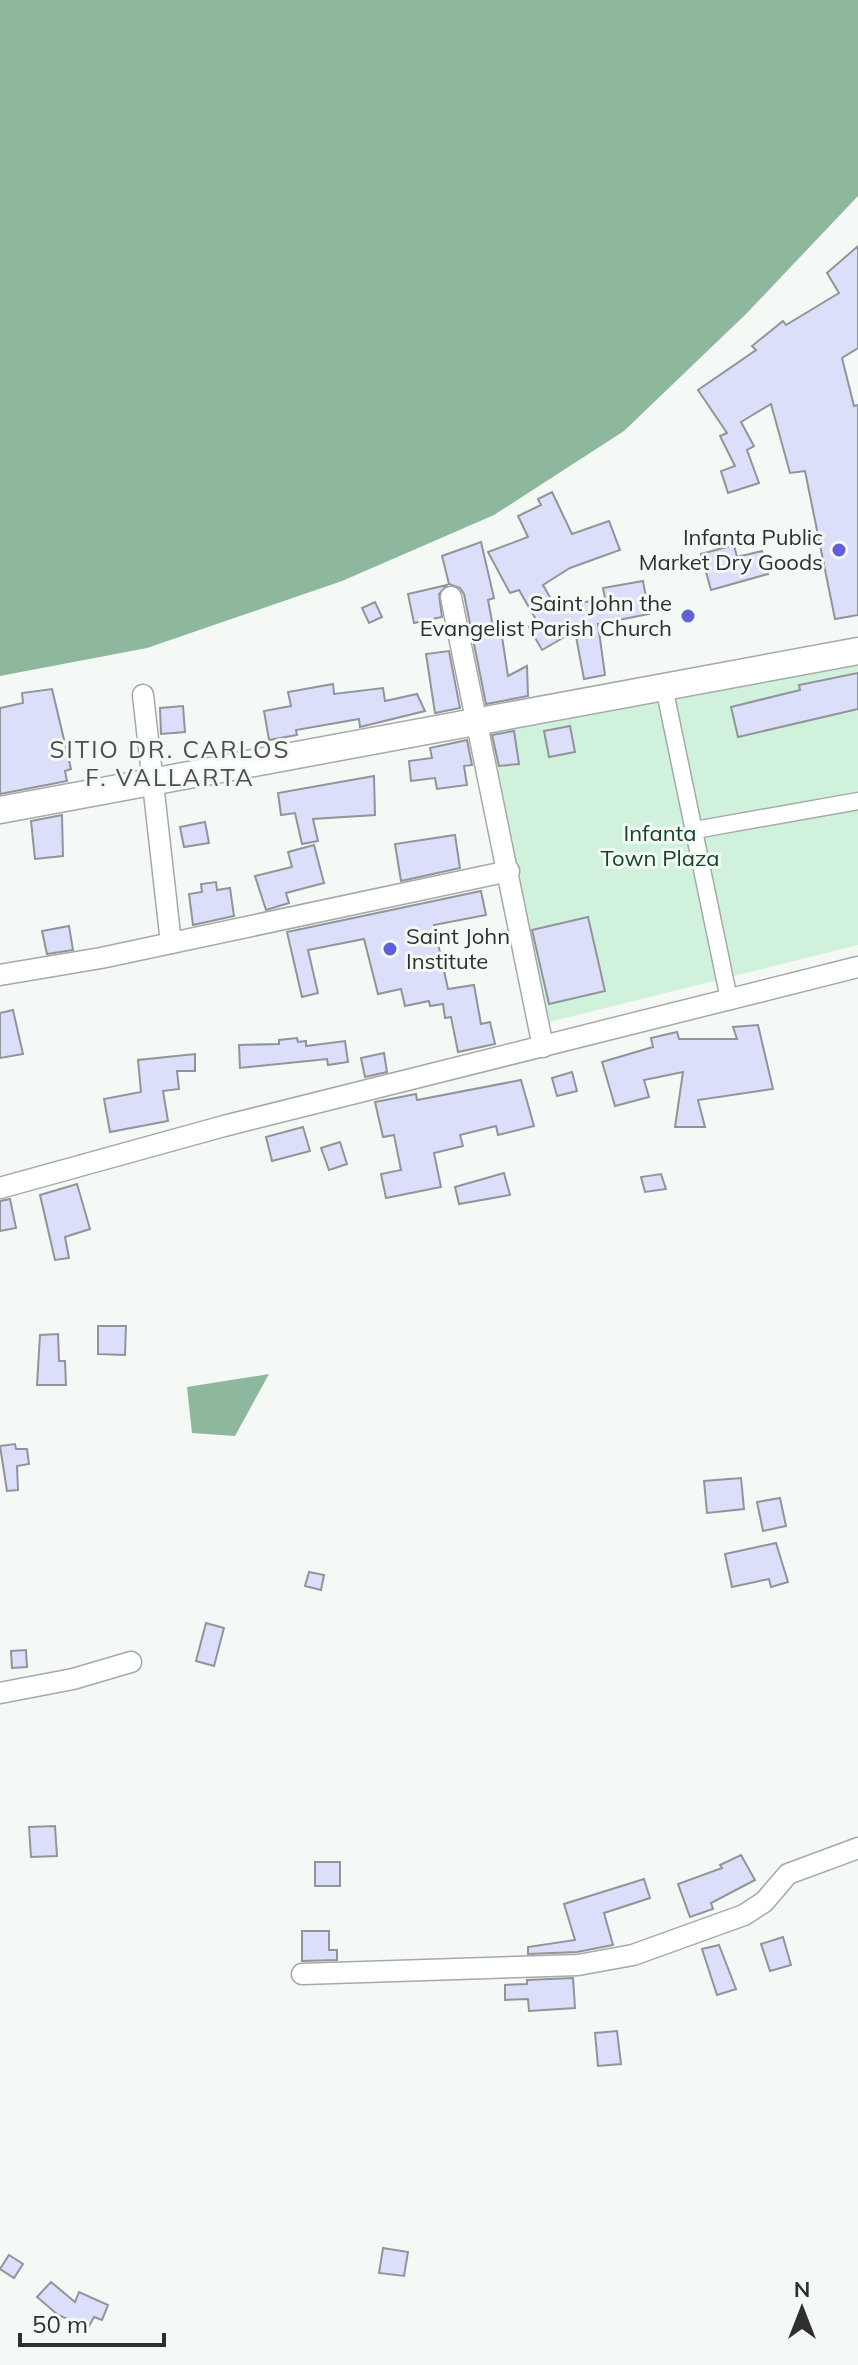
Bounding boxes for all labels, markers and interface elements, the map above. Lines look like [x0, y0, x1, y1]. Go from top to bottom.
place label: Infanta Public Market Dry Goods [639, 523, 823, 576]
marker: Infanta Public Market Dry Goods [830, 541, 848, 559]
place label: Saint John the Evangelist Parish Church [420, 589, 672, 642]
marker: Saint John the Evangelist Parish Church [679, 607, 697, 625]
district label: SITIO DR. CARLOS F. VALLARTA [49, 734, 291, 792]
park label: Infanta Town Plaza [600, 819, 720, 872]
place label: Saint John Institute [406, 922, 510, 975]
marker: Saint John Institute [381, 940, 399, 958]
north arrow [762, 2269, 842, 2349]
text: N [794, 2275, 810, 2303]
scale bar [20, 2297, 164, 2347]
text: 50 m [32, 2309, 88, 2339]

